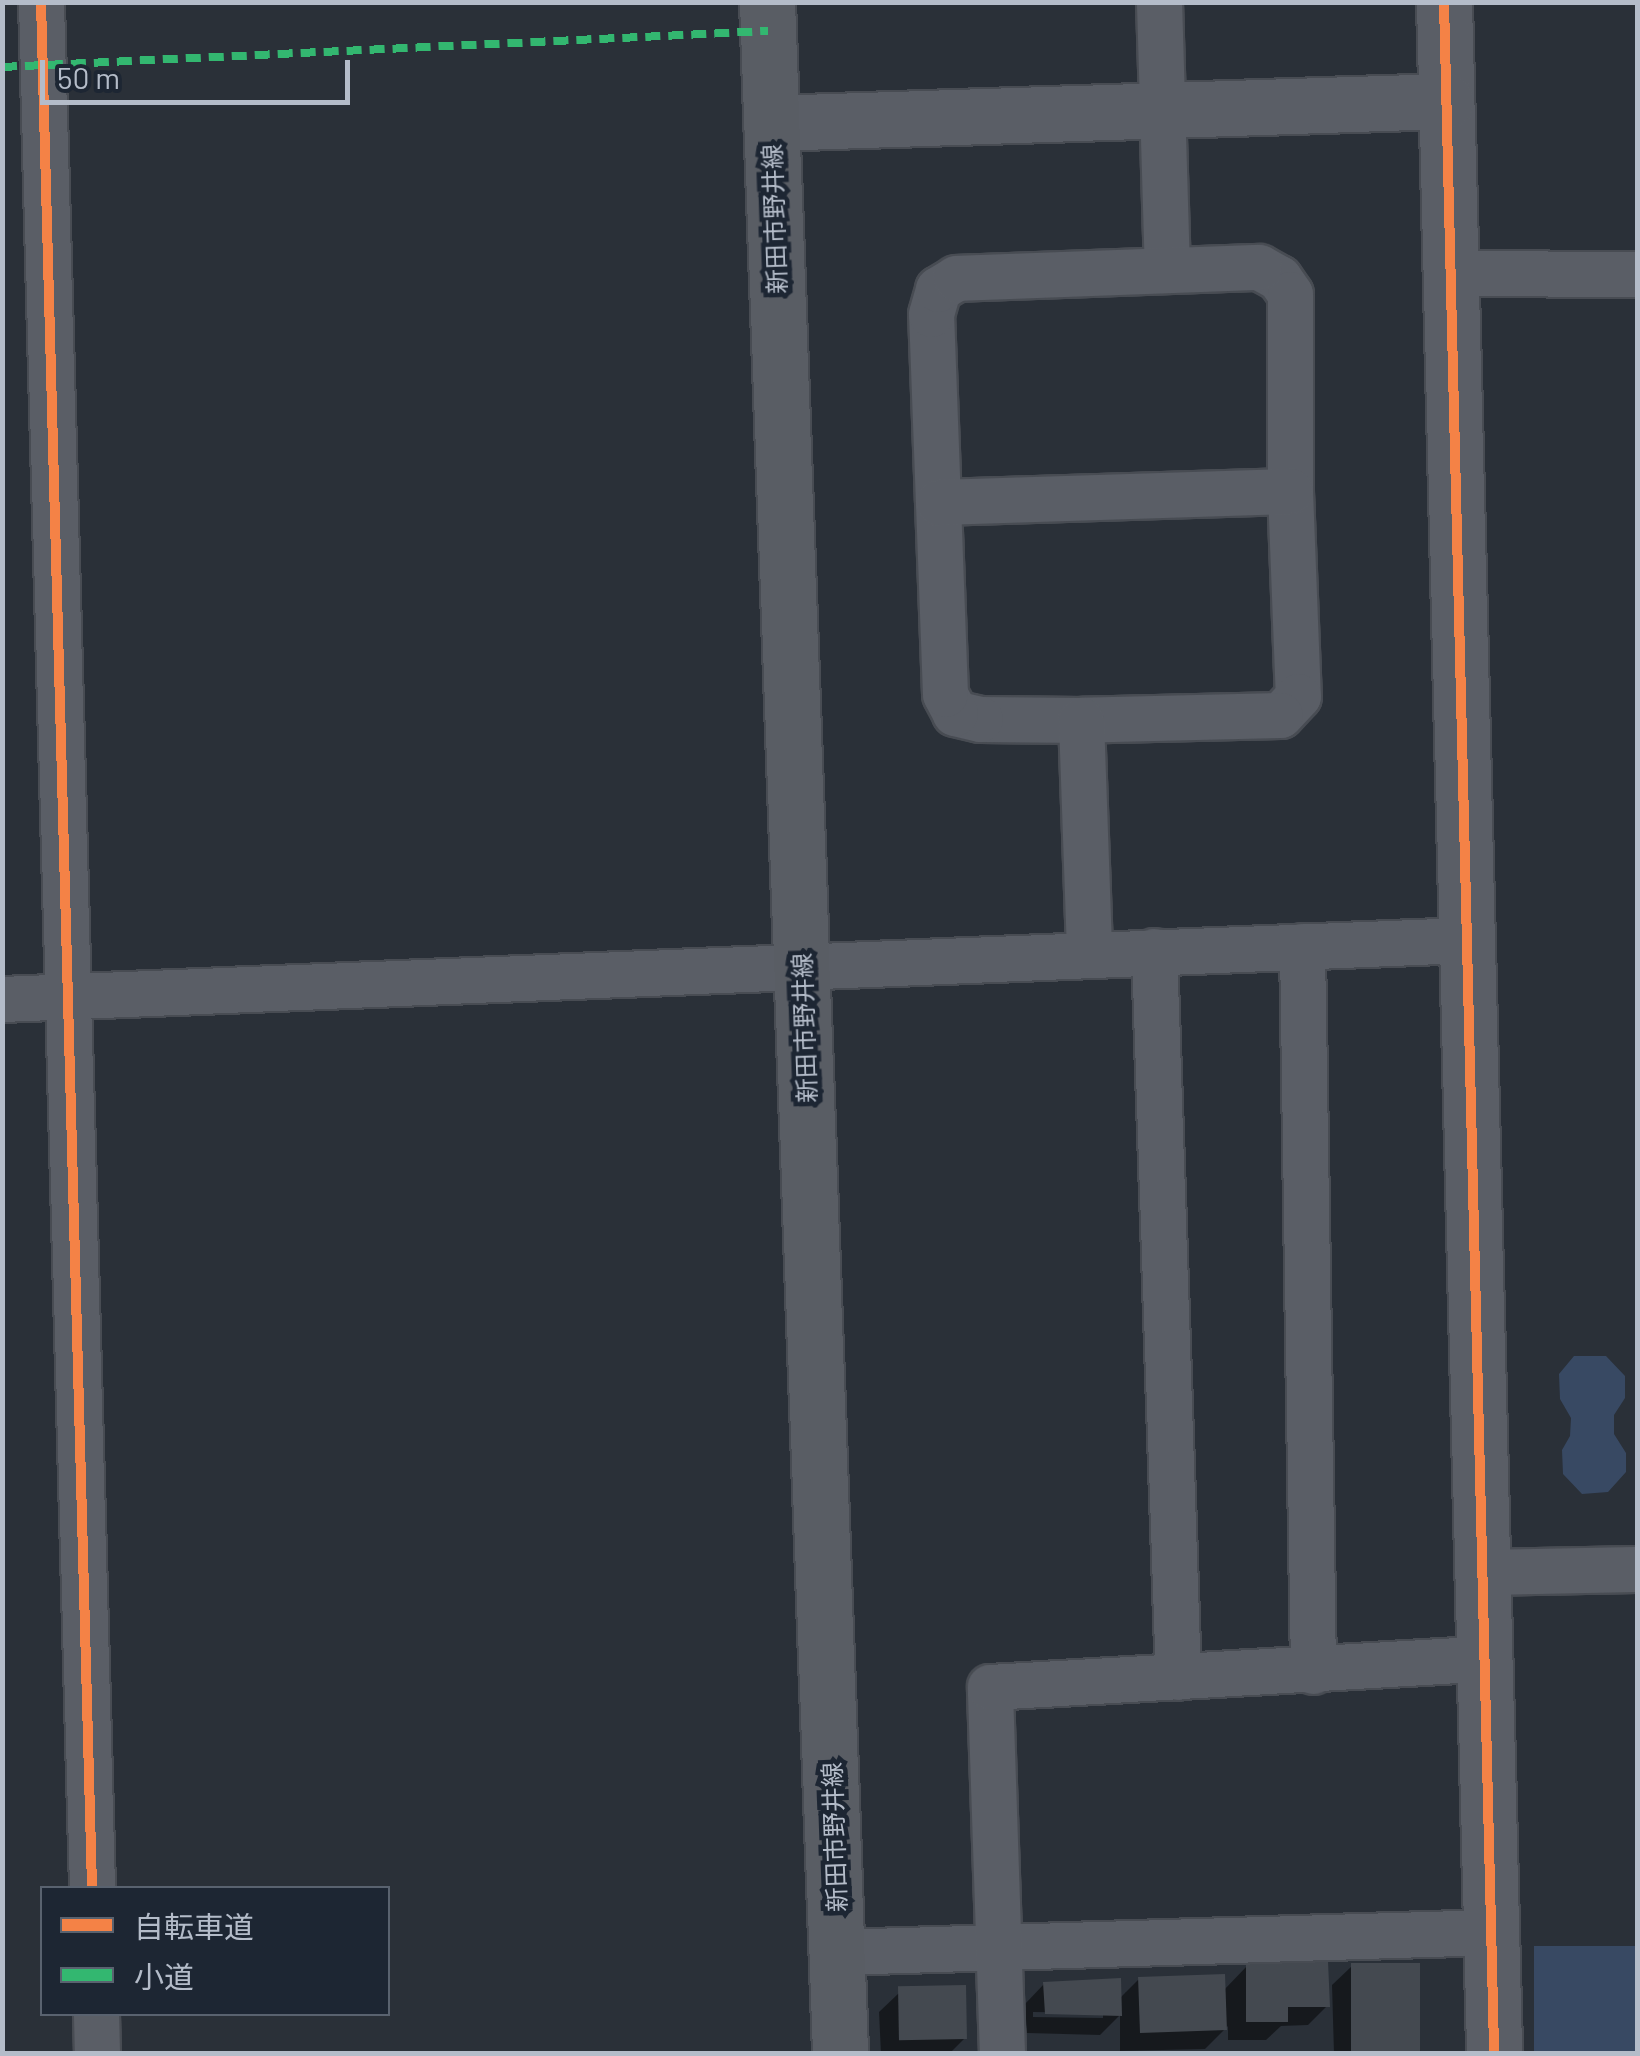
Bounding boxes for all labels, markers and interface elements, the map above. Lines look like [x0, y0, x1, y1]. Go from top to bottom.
scale bar [45, 40, 355, 102]
text: 50 m [57, 59, 120, 95]
street label: 新田市野井線 [756, 144, 792, 294]
street label: 新田市野井線 [786, 953, 822, 1103]
street label: 新田市野井線 [816, 1762, 852, 1912]
legend [40, 1886, 390, 2016]
text: 自転車道 [134, 1908, 254, 1944]
text: 小道 [134, 1958, 194, 1994]

